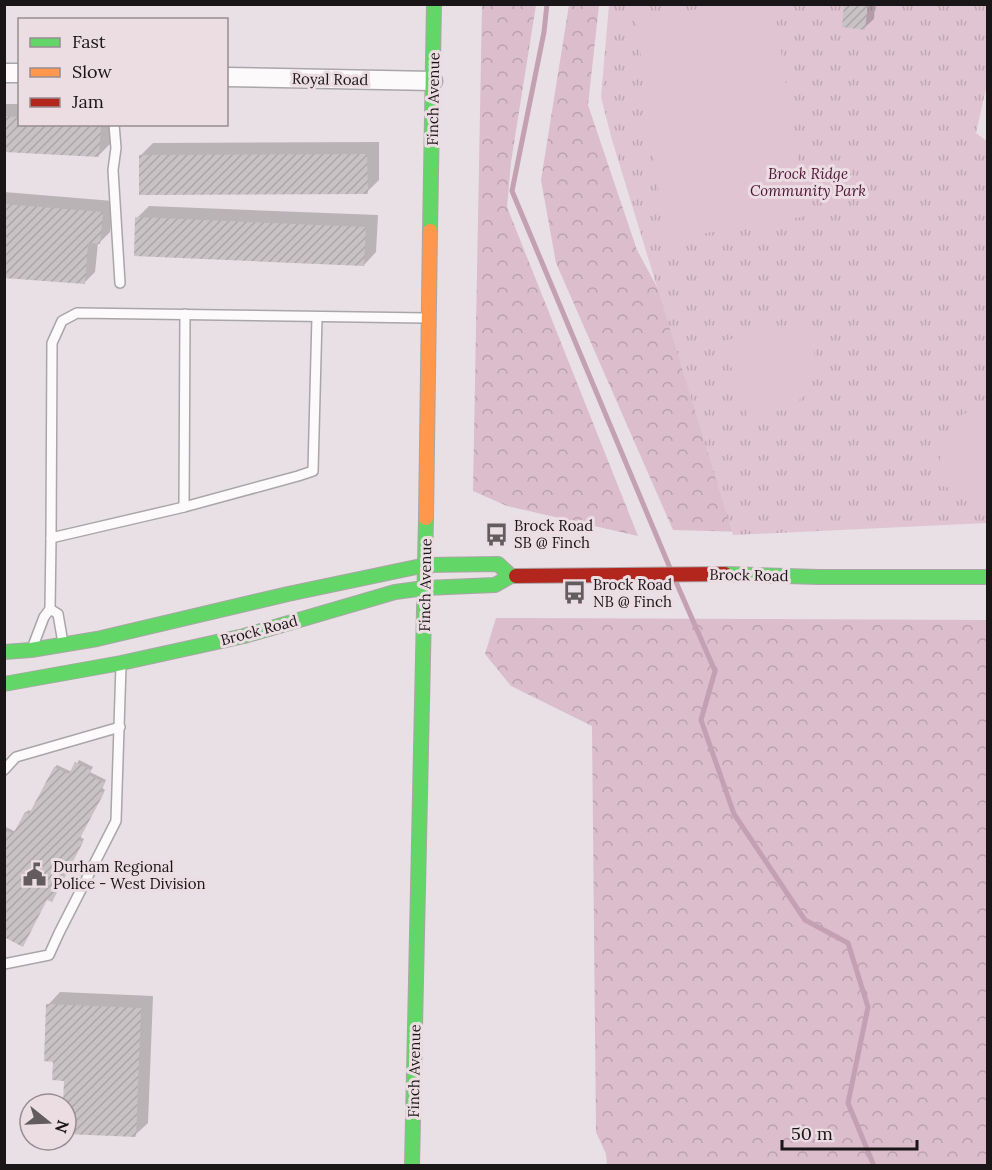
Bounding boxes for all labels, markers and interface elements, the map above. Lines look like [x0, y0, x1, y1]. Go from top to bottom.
legend [18, 18, 228, 126]
text: Fast [72, 30, 106, 53]
street label: Finch Avenue [423, 52, 443, 146]
text: Slow [72, 60, 112, 83]
street label: Royal Road [292, 69, 368, 89]
text: Jam [71, 90, 104, 113]
park label: Brock Ridge Community Park [750, 164, 866, 200]
place label: Brock Road SB @ Finch [514, 516, 593, 552]
bus stop icon: Brock Road SB @ Finch [483, 521, 509, 547]
street label: Finch Avenue [415, 538, 435, 632]
street label: Brock Road [709, 565, 789, 585]
place label: Brock Road NB @ Finch [593, 575, 672, 611]
bus stop icon: Brock Road NB @ Finch [562, 580, 588, 606]
street label: Brock Road [218, 611, 300, 649]
place label: Durham Regional Police - West Division [53, 857, 206, 893]
public building icon: Durham Regional Police - West Division [22, 862, 48, 888]
street label: Finch Avenue [404, 1024, 424, 1118]
north arrow [18, 1092, 78, 1152]
scale bar [782, 1113, 917, 1151]
text: N [51, 1118, 74, 1136]
text: 50 m [791, 1122, 833, 1145]

